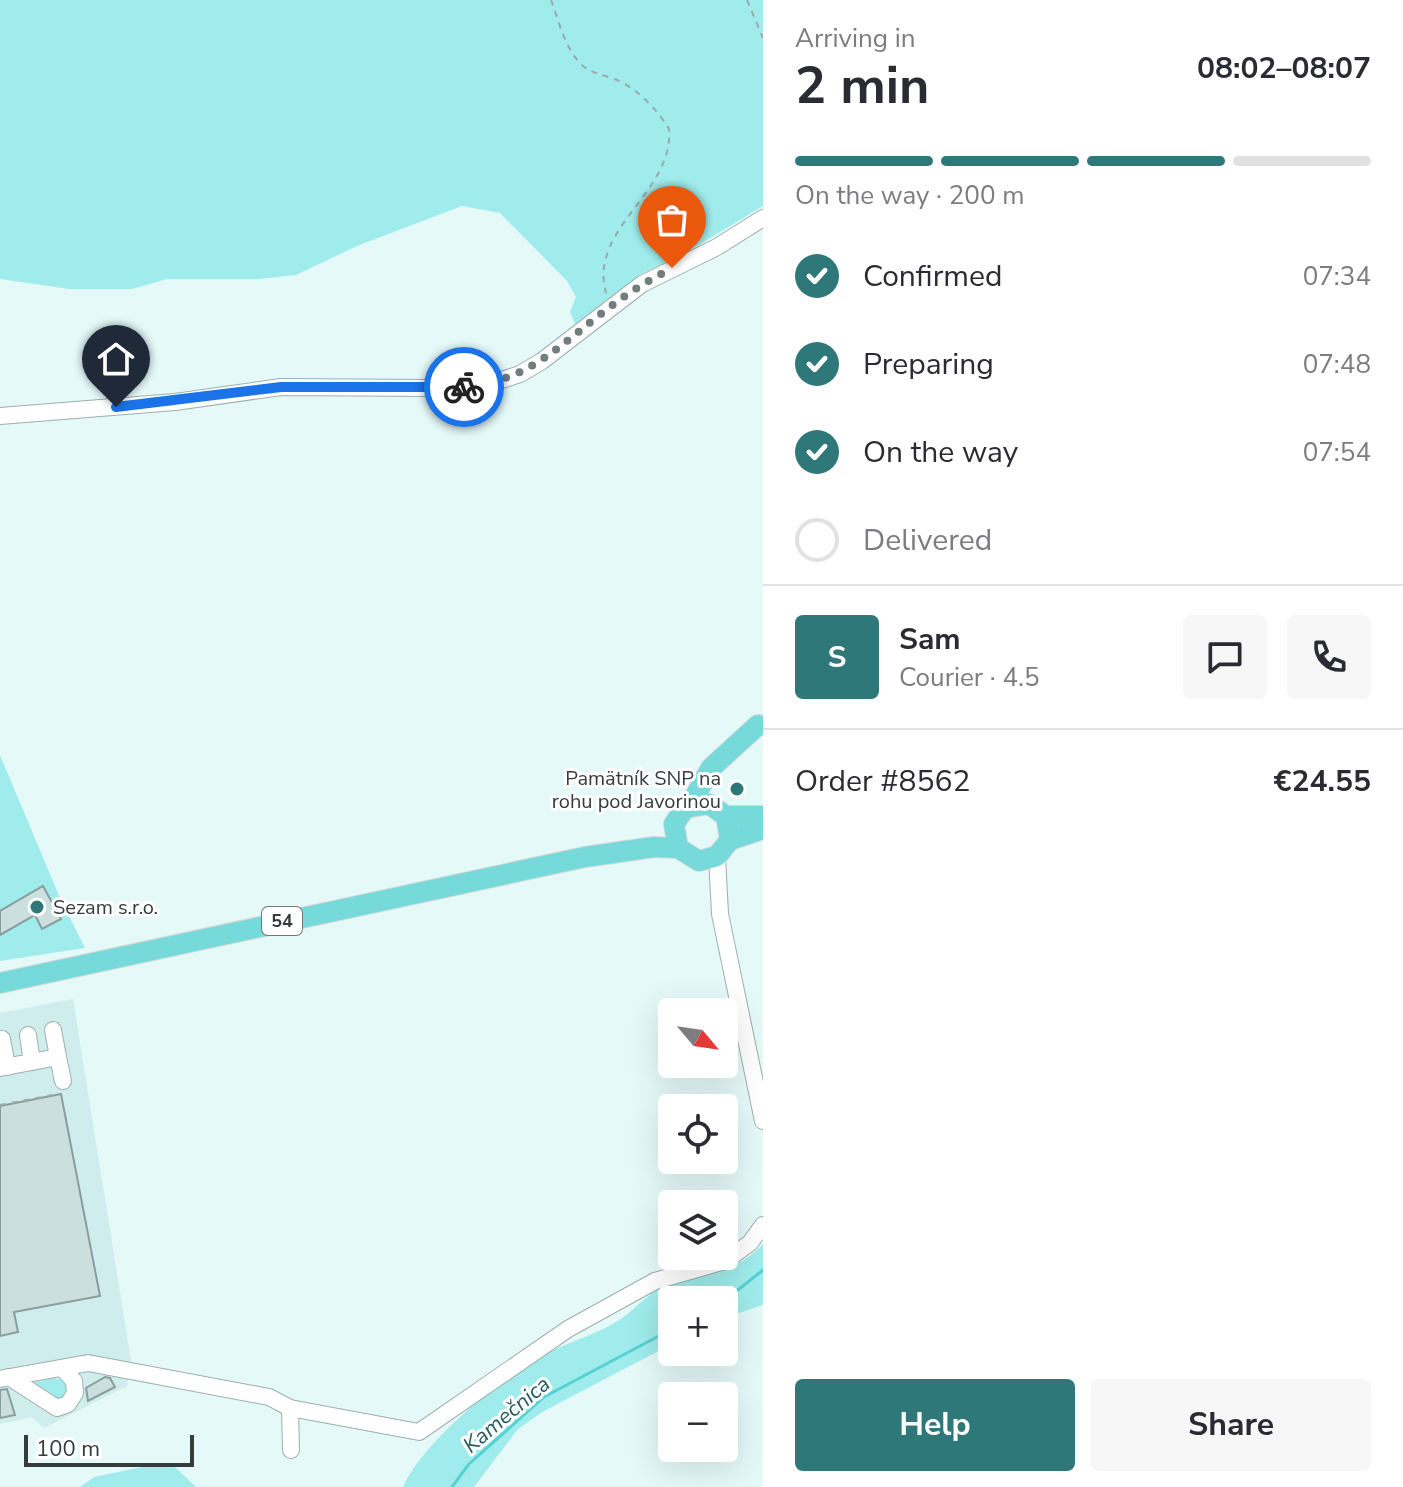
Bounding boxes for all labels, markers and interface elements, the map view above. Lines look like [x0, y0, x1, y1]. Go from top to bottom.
text: Arriving in [795, 21, 916, 56]
text: 08:02–08:07 [1197, 48, 1371, 89]
text: 2 min [795, 50, 930, 121]
text: On the way · 200 m [795, 178, 1024, 213]
pin [638, 186, 706, 268]
icon: bag [650, 198, 694, 242]
icon: check [795, 254, 839, 298]
text: Confirmed [863, 256, 1003, 297]
text: 07:34 [1303, 259, 1371, 294]
pin [82, 325, 150, 407]
icon: home [94, 337, 138, 381]
icon: check [795, 342, 839, 386]
text: Preparing [863, 344, 994, 385]
courier [424, 347, 504, 427]
text: 07:48 [1303, 347, 1371, 382]
icon: bike [442, 365, 486, 409]
icon: check [795, 430, 839, 474]
text: On the way [863, 432, 1018, 473]
text: 07:54 [1303, 435, 1371, 470]
text: Delivered [863, 520, 992, 561]
button: chat [1183, 615, 1267, 699]
button: phone [1287, 615, 1371, 699]
text: Sam [899, 619, 961, 660]
text: S [828, 637, 846, 678]
text: Courier · 4.5 [899, 660, 1040, 695]
text: Order #8562 [795, 761, 970, 802]
text: €24.55 [1274, 761, 1371, 802]
place label: Pamätník SNP na rohu pod Javorinou [552, 765, 721, 815]
marker: Pamätník SNP na rohu pod Javorinou [728, 780, 746, 798]
place label: Sezam s.r.o. [53, 894, 158, 921]
marker: Sezam s.r.o. [28, 898, 46, 916]
road number: 54 [262, 907, 302, 935]
north arrow [658, 998, 738, 1078]
map controls [658, 998, 738, 1462]
button: locate [658, 1094, 738, 1174]
button: layers [658, 1190, 738, 1270]
button: + [658, 1286, 738, 1366]
water label: Kamečnica [457, 1369, 557, 1460]
button: Help [795, 1379, 1075, 1471]
button: Share [1091, 1379, 1371, 1471]
button: − [658, 1382, 738, 1462]
scale bar [24, 1431, 194, 1467]
text: 100 m [36, 1434, 100, 1464]

